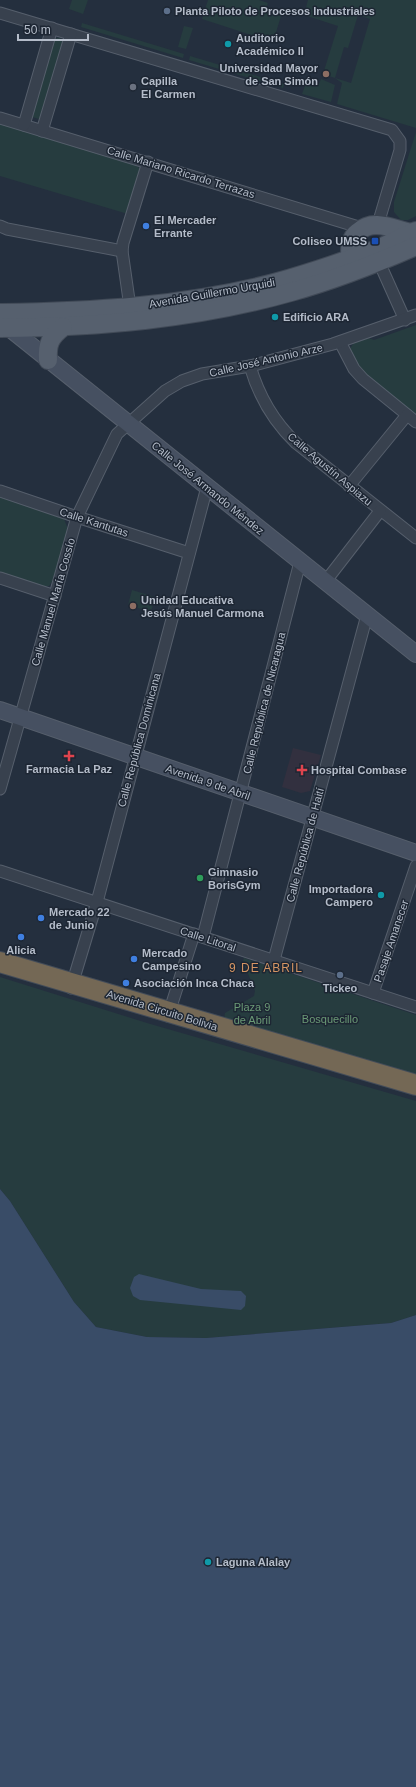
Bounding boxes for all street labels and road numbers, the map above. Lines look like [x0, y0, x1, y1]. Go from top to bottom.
street label: Calle Mariano Ricardo Terrazas [106, 144, 257, 200]
street label: Avenida Guillermo Urquidi [148, 276, 276, 310]
street label: Calle José Antonio Arze [208, 341, 324, 379]
street label: Calle Agustín Aspiazu [285, 430, 375, 508]
street label: Calle José Armando Méndez [150, 439, 266, 537]
street label: Calle Kantutas [58, 505, 130, 539]
street label: Calle Manuel María Cossío [29, 537, 77, 667]
street label: Calle República de Nicaragua [241, 630, 288, 775]
street label: Calle República Dominicana [115, 671, 163, 808]
street label: Avenida 9 de Abril [164, 762, 252, 802]
street label: Calle República de Haití [284, 786, 326, 904]
street label: Pasaje Amanecer [371, 898, 411, 984]
street label: Calle Litoral [179, 924, 237, 954]
street label: Avenida Circuito Bolivia [105, 987, 220, 1033]

